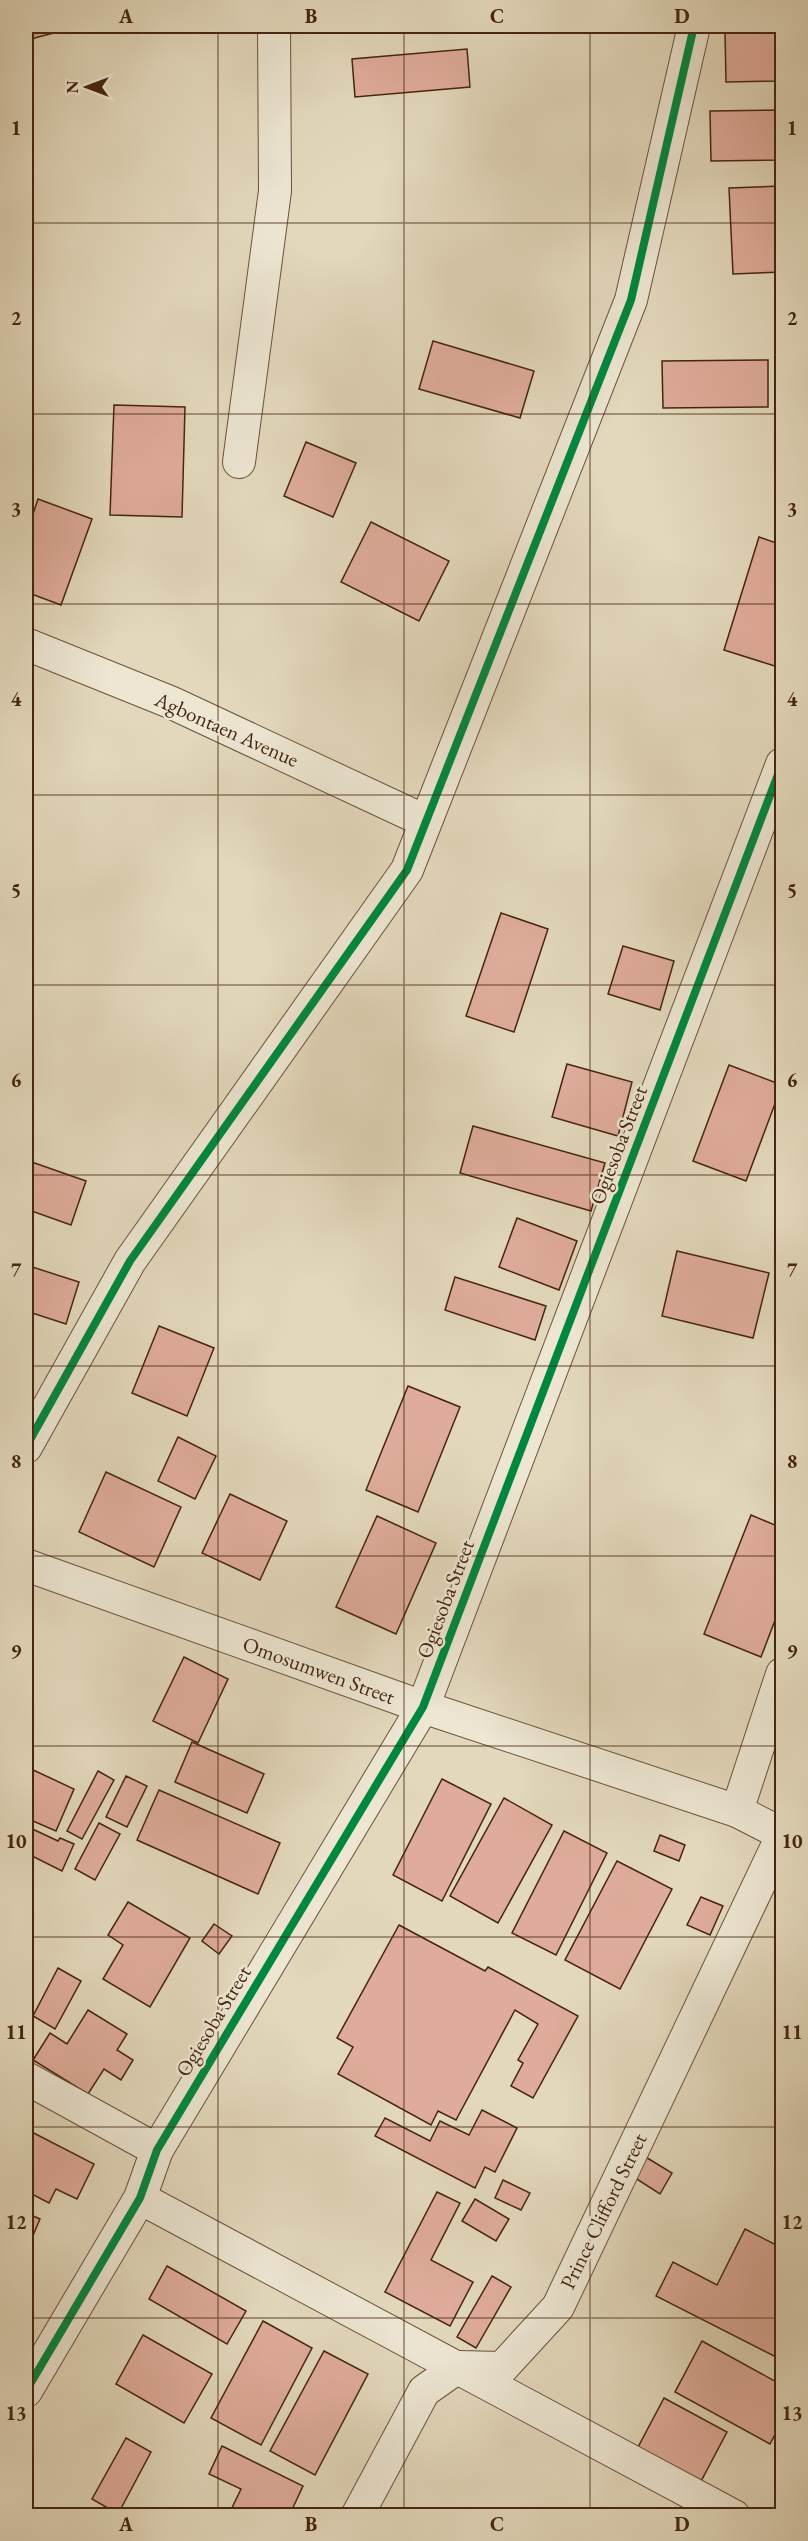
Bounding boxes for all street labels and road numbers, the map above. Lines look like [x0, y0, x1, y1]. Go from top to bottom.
street label: Agbontaen Avenue [150, 685, 303, 773]
street label: Ogiesoba Street [583, 1082, 653, 1208]
street label: Ogiesoba Street [410, 1536, 480, 1662]
street label: Omosumwen Street [239, 1630, 399, 1710]
street label: Ogiesoba Street [169, 1960, 257, 2081]
street label: Prince Clifford Street [554, 2128, 653, 2293]

